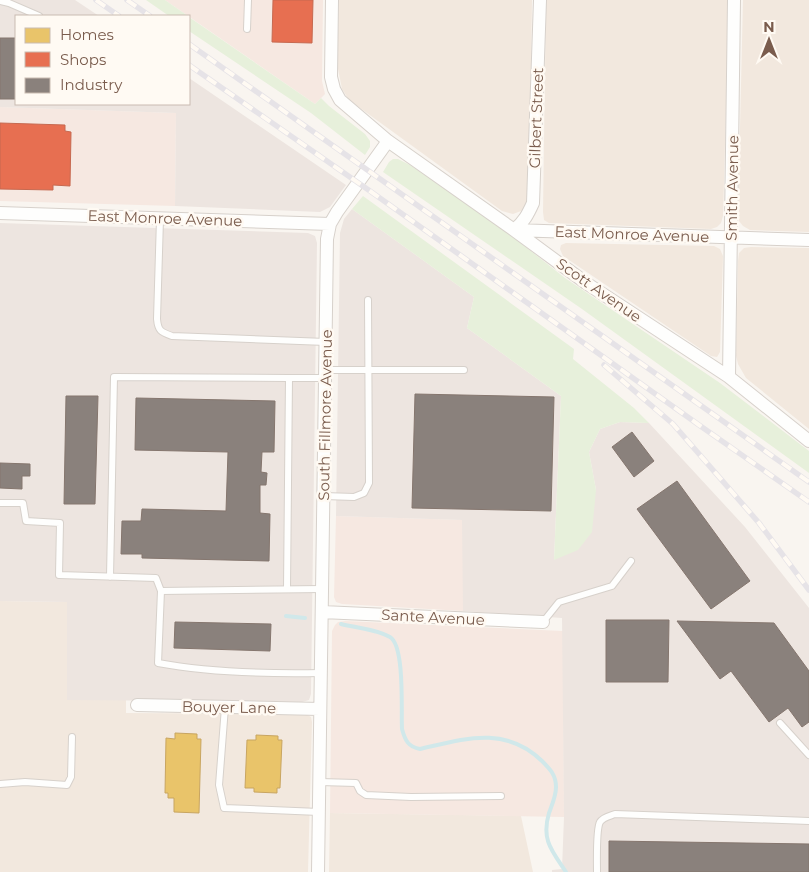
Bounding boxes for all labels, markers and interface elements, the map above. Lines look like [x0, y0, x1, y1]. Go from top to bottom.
legend [15, 15, 190, 105]
north arrow [744, 15, 794, 65]
text: N [763, 18, 775, 36]
text: Homes [60, 25, 114, 44]
text: Shops [60, 50, 106, 69]
street label: Gilbert Street [525, 67, 547, 169]
text: Industry [60, 75, 123, 94]
street label: Smith Avenue [722, 135, 742, 241]
street label: East Monroe Avenue [87, 206, 243, 230]
street label: East Monroe Avenue [554, 222, 710, 246]
street label: Scott Avenue [553, 254, 645, 326]
street label: South Fillmore Avenue [314, 329, 336, 501]
street label: Sante Avenue [381, 605, 485, 629]
street label: Bouyer Lane [182, 697, 276, 717]

